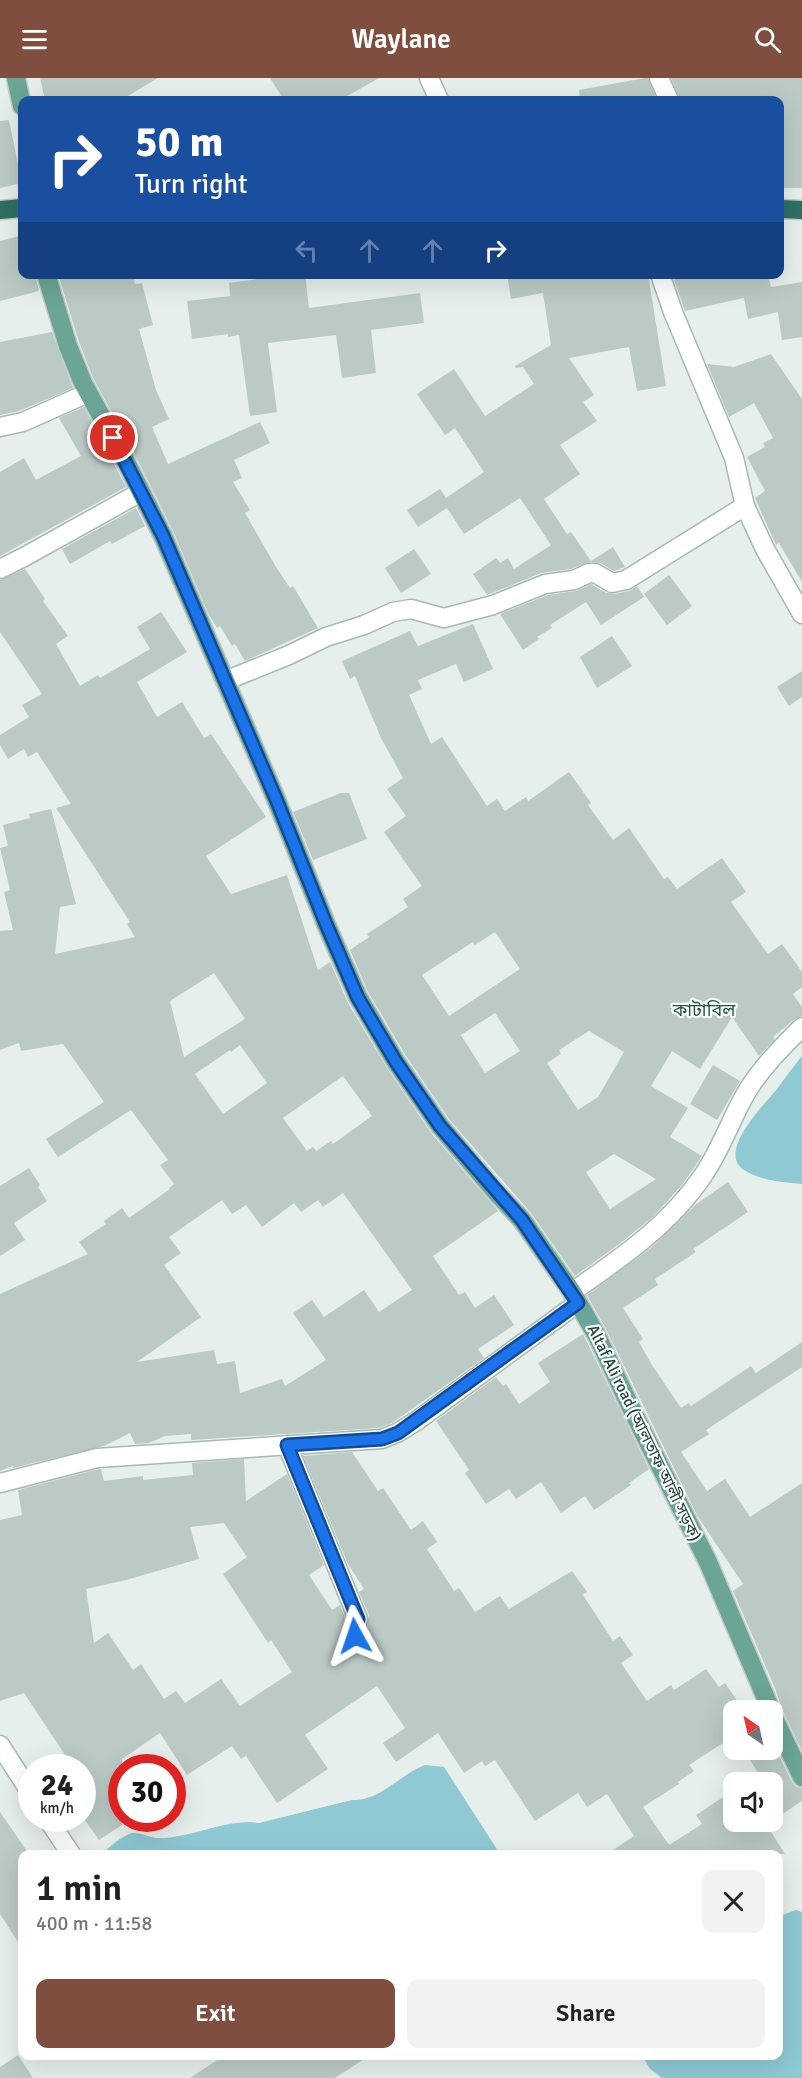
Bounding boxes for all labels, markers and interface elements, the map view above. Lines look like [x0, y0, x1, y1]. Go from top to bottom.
icon: menu [18, 23, 51, 56]
text: Waylane [351, 23, 451, 56]
icon: search [751, 23, 784, 56]
text: 50 m [135, 117, 224, 168]
icon: right [36, 120, 114, 198]
text: Turn right [135, 168, 248, 201]
icon: left [290, 234, 323, 267]
icon: ahead [353, 234, 386, 267]
icon: ahead [416, 234, 449, 267]
icon: right [479, 234, 512, 267]
pin [87, 412, 138, 463]
icon: arrive [96, 421, 129, 454]
district label: কাটাবিল [672, 999, 736, 1021]
street label: Altaf Ali road (আলতাফ আলী সড়ক) [583, 1322, 705, 1544]
position arrow [323, 1604, 387, 1668]
north arrow [723, 1700, 783, 1760]
map controls [723, 1700, 783, 1832]
speed limit sign: 30 [108, 1754, 186, 1832]
text: 24 [41, 1767, 73, 1804]
button: sound [723, 1772, 783, 1832]
text: km/h [40, 1799, 74, 1817]
text: 1 min [36, 1866, 122, 1911]
button: close [702, 1870, 765, 1933]
text: 400 m · 11:58 [36, 1911, 152, 1936]
button: Exit [36, 1979, 395, 2048]
button: Share [407, 1979, 765, 2048]

